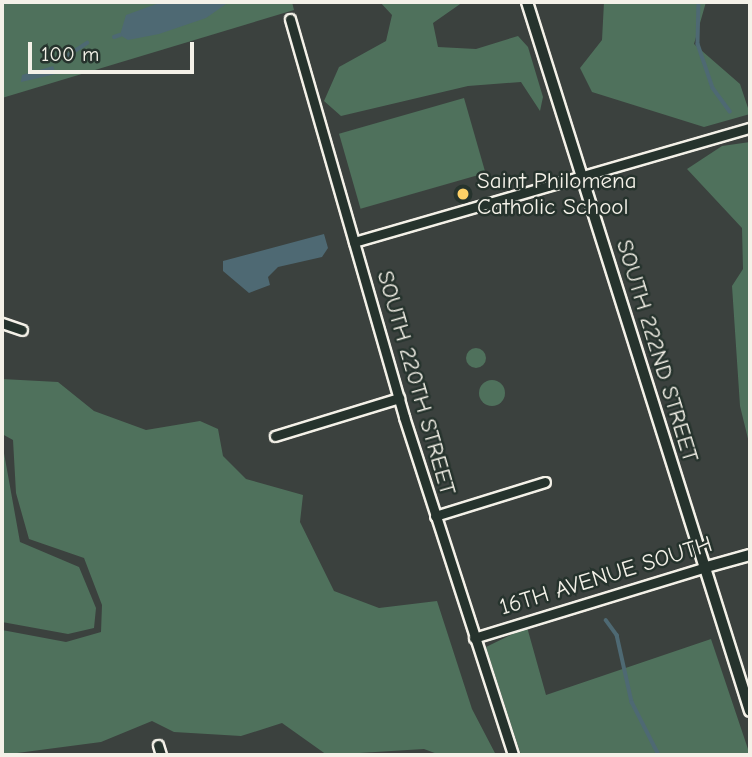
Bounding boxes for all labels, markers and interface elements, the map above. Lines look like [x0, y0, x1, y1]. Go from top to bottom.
scale bar [32, 28, 198, 72]
text: 100 m [41, 42, 99, 66]
place label: Saint Philomena Catholic School [477, 167, 637, 221]
marker: Saint Philomena Catholic School [455, 186, 471, 202]
street label: SOUTH 222ND STREET [610, 236, 704, 466]
street label: SOUTH 220TH STREET [371, 268, 461, 498]
street label: 16TH AVENUE SOUTH [496, 530, 716, 622]

